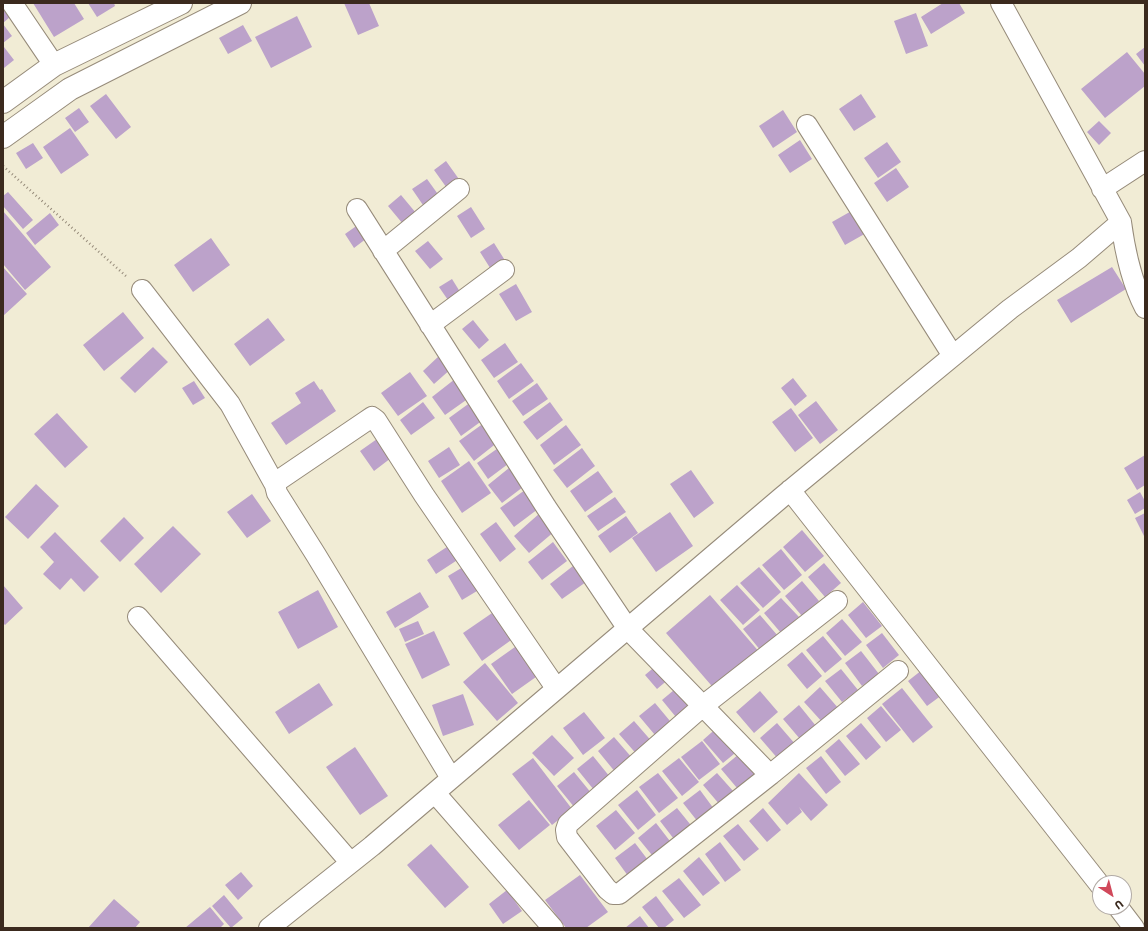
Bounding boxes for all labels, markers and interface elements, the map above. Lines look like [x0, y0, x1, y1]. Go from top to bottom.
north arrow [1092, 875, 1132, 915]
text: U [1111, 896, 1126, 913]

